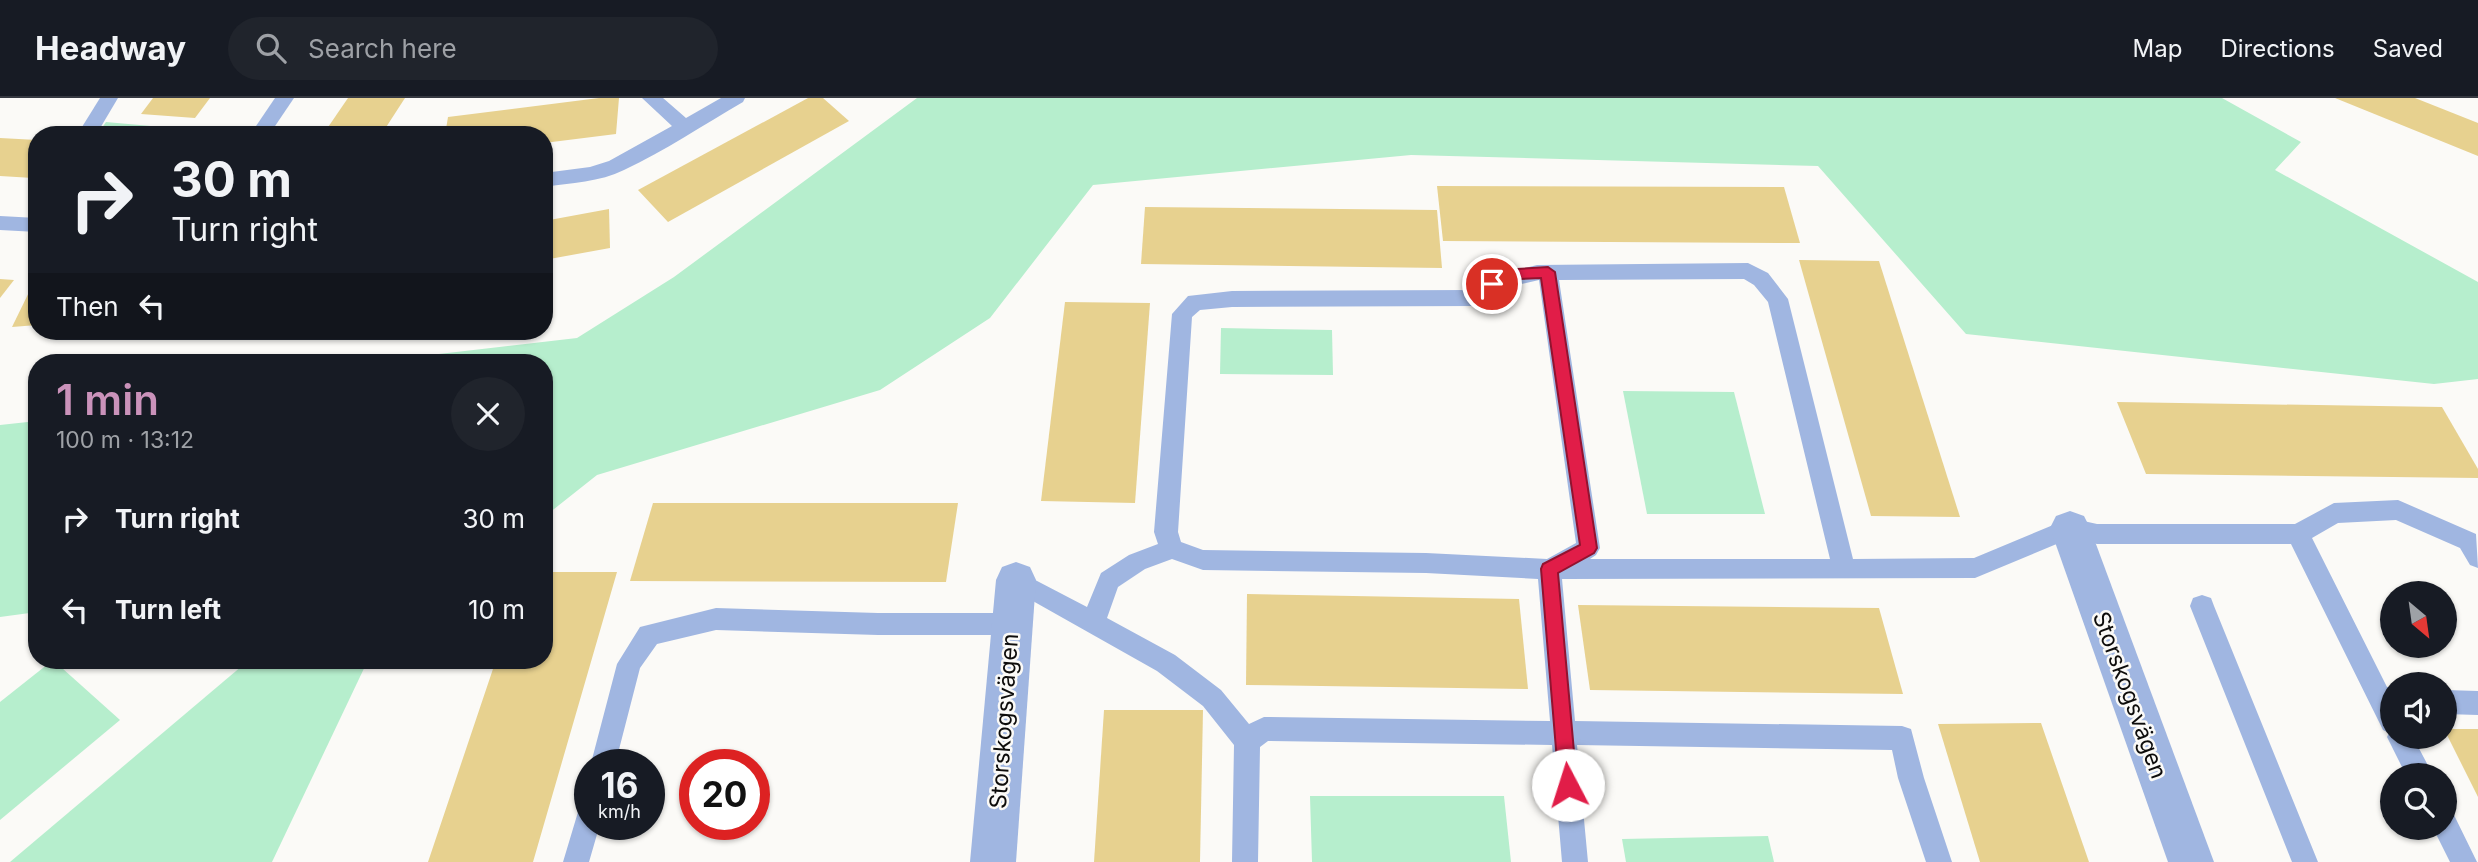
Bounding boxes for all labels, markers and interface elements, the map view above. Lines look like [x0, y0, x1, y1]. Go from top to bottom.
search box [228, 17, 718, 80]
text: Headway [35, 28, 186, 68]
icon: search [252, 29, 290, 67]
text: Search here [308, 33, 457, 64]
text: Map [2133, 34, 2182, 63]
text: Directions [2220, 34, 2335, 63]
text: Saved [2373, 34, 2443, 63]
text: 30 m [171, 150, 292, 209]
icon: right [56, 154, 147, 245]
text: Turn right [171, 210, 318, 249]
pin [1462, 254, 1522, 314]
icon: arrive [1473, 265, 1511, 303]
icon: left [133, 287, 171, 325]
text: Then [56, 291, 119, 322]
text: 1 min [56, 374, 159, 425]
button: close [451, 377, 525, 451]
text: 100 m · 13:12 [56, 426, 194, 454]
icon: right [56, 500, 94, 538]
text: Turn right [115, 503, 240, 534]
text: 30 m [462, 503, 525, 534]
north arrow [2380, 581, 2457, 658]
map controls [2380, 581, 2457, 840]
icon: left [56, 591, 94, 629]
text: Turn left [115, 594, 221, 625]
text: 10 m [468, 594, 525, 625]
street label: Storskogsvägen [2087, 608, 2173, 782]
street label: Storskogsvägen [984, 632, 1024, 810]
button: sound [2380, 672, 2457, 749]
position arrow [1531, 748, 1605, 822]
speed limit sign: 20 [679, 749, 770, 840]
button: search [2380, 763, 2457, 840]
text: 16 [601, 764, 638, 806]
text: km/h [598, 801, 641, 822]

